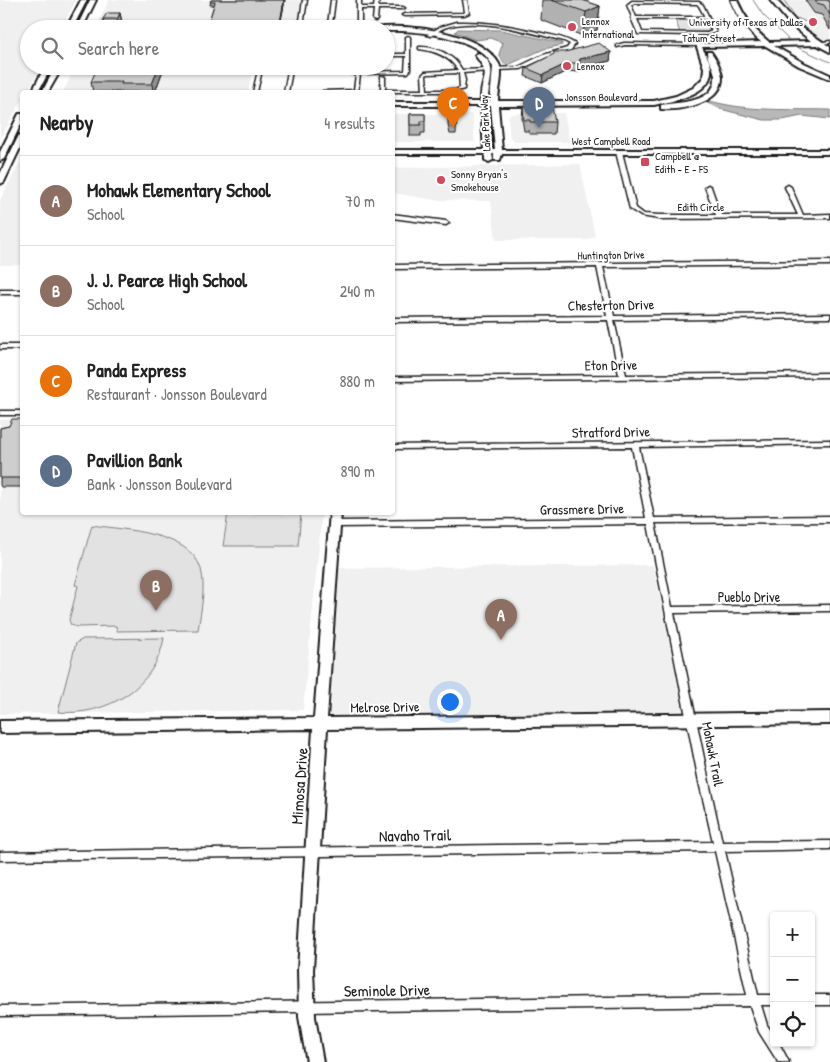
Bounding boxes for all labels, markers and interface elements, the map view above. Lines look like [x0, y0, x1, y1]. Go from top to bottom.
place label: Lennox International [582, 14, 634, 41]
place label: University of Texas at Dallas [689, 15, 803, 29]
marker: University of Texas at Dallas [807, 16, 819, 28]
search box [20, 20, 395, 75]
marker: Lennox International [566, 21, 578, 33]
street label: Tatum Street [682, 31, 736, 45]
icon: search [38, 34, 66, 62]
text: Search here [78, 35, 159, 61]
place label: Lennox [577, 59, 605, 73]
marker: Lennox [561, 60, 573, 72]
pin: C [437, 87, 469, 128]
pin: D [523, 87, 555, 128]
street label: Jonsson Boulevard [565, 90, 638, 104]
street label: Lake Park Way [477, 94, 493, 152]
text: Nearby [40, 108, 93, 137]
text: 4 results [324, 112, 375, 134]
street label: West Campbell Road [572, 134, 651, 148]
place label: Campbell @ Edith - E - FS [655, 149, 708, 176]
marker: Campbell @ Edith - E - FS [639, 156, 651, 168]
place label: Sonny Bryan's Smokehouse [451, 167, 507, 194]
marker: Sonny Bryan's Smokehouse [435, 174, 447, 186]
text: Mohawk Elementary School [87, 177, 271, 203]
text: A [52, 190, 60, 212]
text: 70 m [345, 190, 375, 212]
street label: Edith Circle [678, 200, 725, 214]
text: School [87, 203, 124, 225]
street label: Huntington Drive [577, 247, 645, 263]
text: J. J. Pearce High School [87, 267, 247, 293]
text: B [52, 280, 60, 302]
text: 240 m [340, 280, 375, 302]
text: School [87, 293, 124, 315]
street label: Chesterton Drive [568, 294, 655, 315]
street label: Eton Drive [585, 355, 638, 374]
text: Panda Express [87, 357, 186, 383]
text: C [52, 370, 60, 392]
text: 880 m [339, 370, 375, 392]
text: Restaurant · Jonsson Boulevard [87, 383, 267, 405]
street label: Stratford Drive [572, 421, 651, 442]
text: Pavillion Bank [87, 447, 182, 473]
text: D [52, 460, 60, 482]
text: 890 m [340, 460, 375, 482]
text: Bank · Jonsson Boulevard [87, 473, 232, 495]
street label: Grassmere Drive [540, 498, 625, 519]
pin: B [140, 570, 172, 611]
street label: Pueblo Drive [718, 587, 781, 606]
pin: A [485, 599, 517, 640]
your location [437, 689, 463, 715]
street label: Melrose Drive [350, 696, 420, 717]
street label: Mohawk Trail [698, 720, 729, 788]
street label: Mimosa Drive [285, 746, 313, 825]
street label: Navaho Trail [379, 823, 452, 847]
map controls [770, 912, 815, 1047]
button: + [770, 912, 815, 957]
button: − [770, 957, 815, 1002]
street label: Seminole Drive [344, 978, 431, 1002]
button: locate [770, 1002, 815, 1047]

